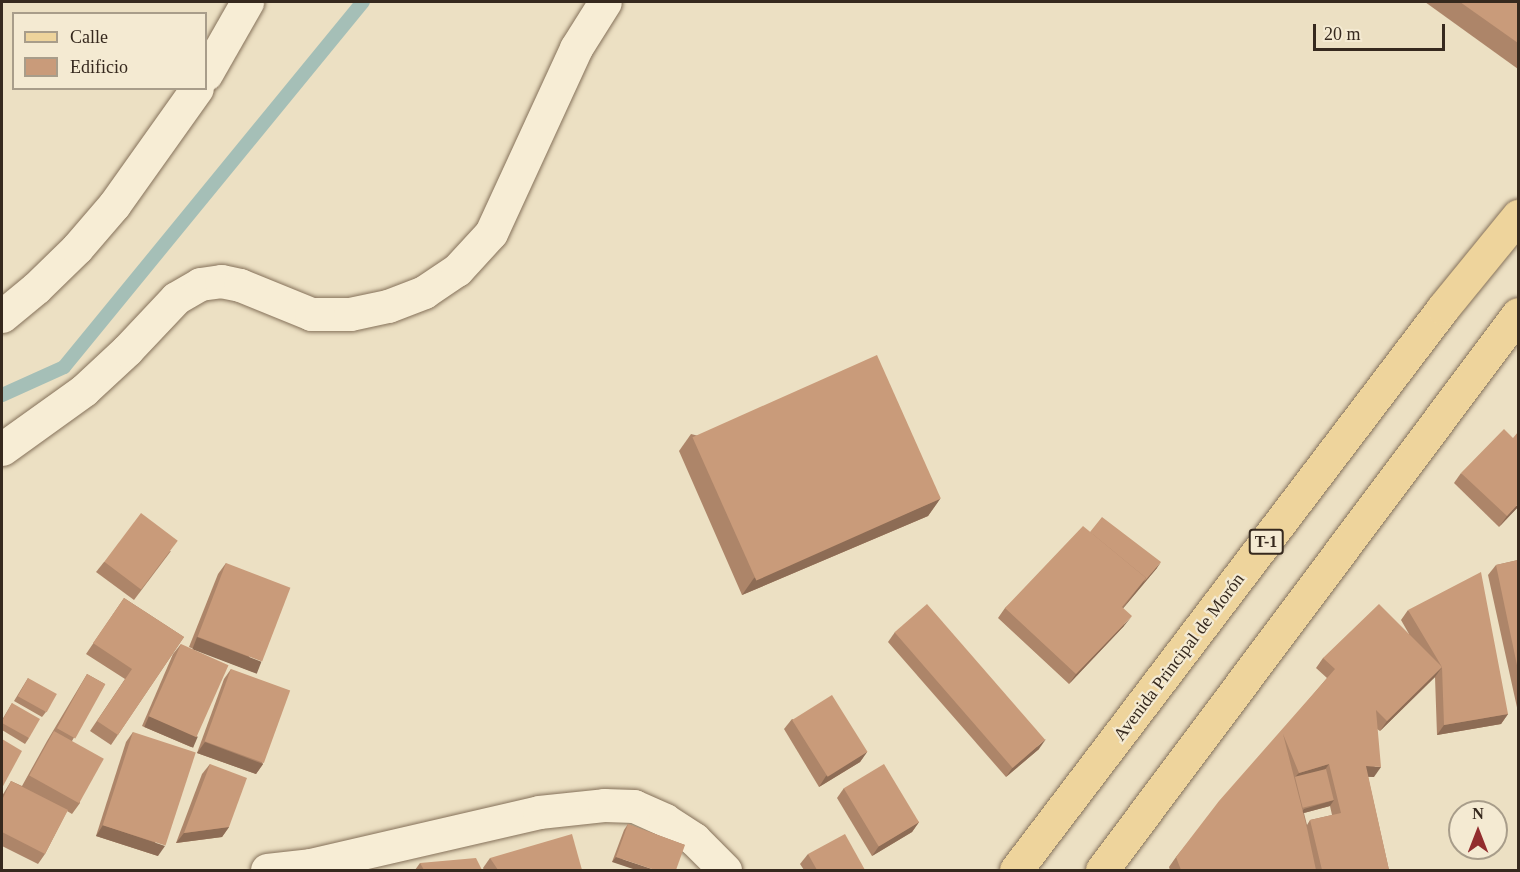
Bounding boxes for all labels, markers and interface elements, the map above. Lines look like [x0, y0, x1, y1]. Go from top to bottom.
legend [12, 12, 207, 90]
scale bar [1316, 12, 1448, 50]
text: 20 m [1324, 24, 1361, 44]
text: Calle [70, 27, 108, 47]
text: Edificio [70, 57, 128, 77]
road number: T-1 [1248, 529, 1284, 555]
street label: Avenida Principal de Morón [1109, 569, 1249, 745]
north arrow [1448, 800, 1508, 860]
text: N [1472, 805, 1484, 822]

